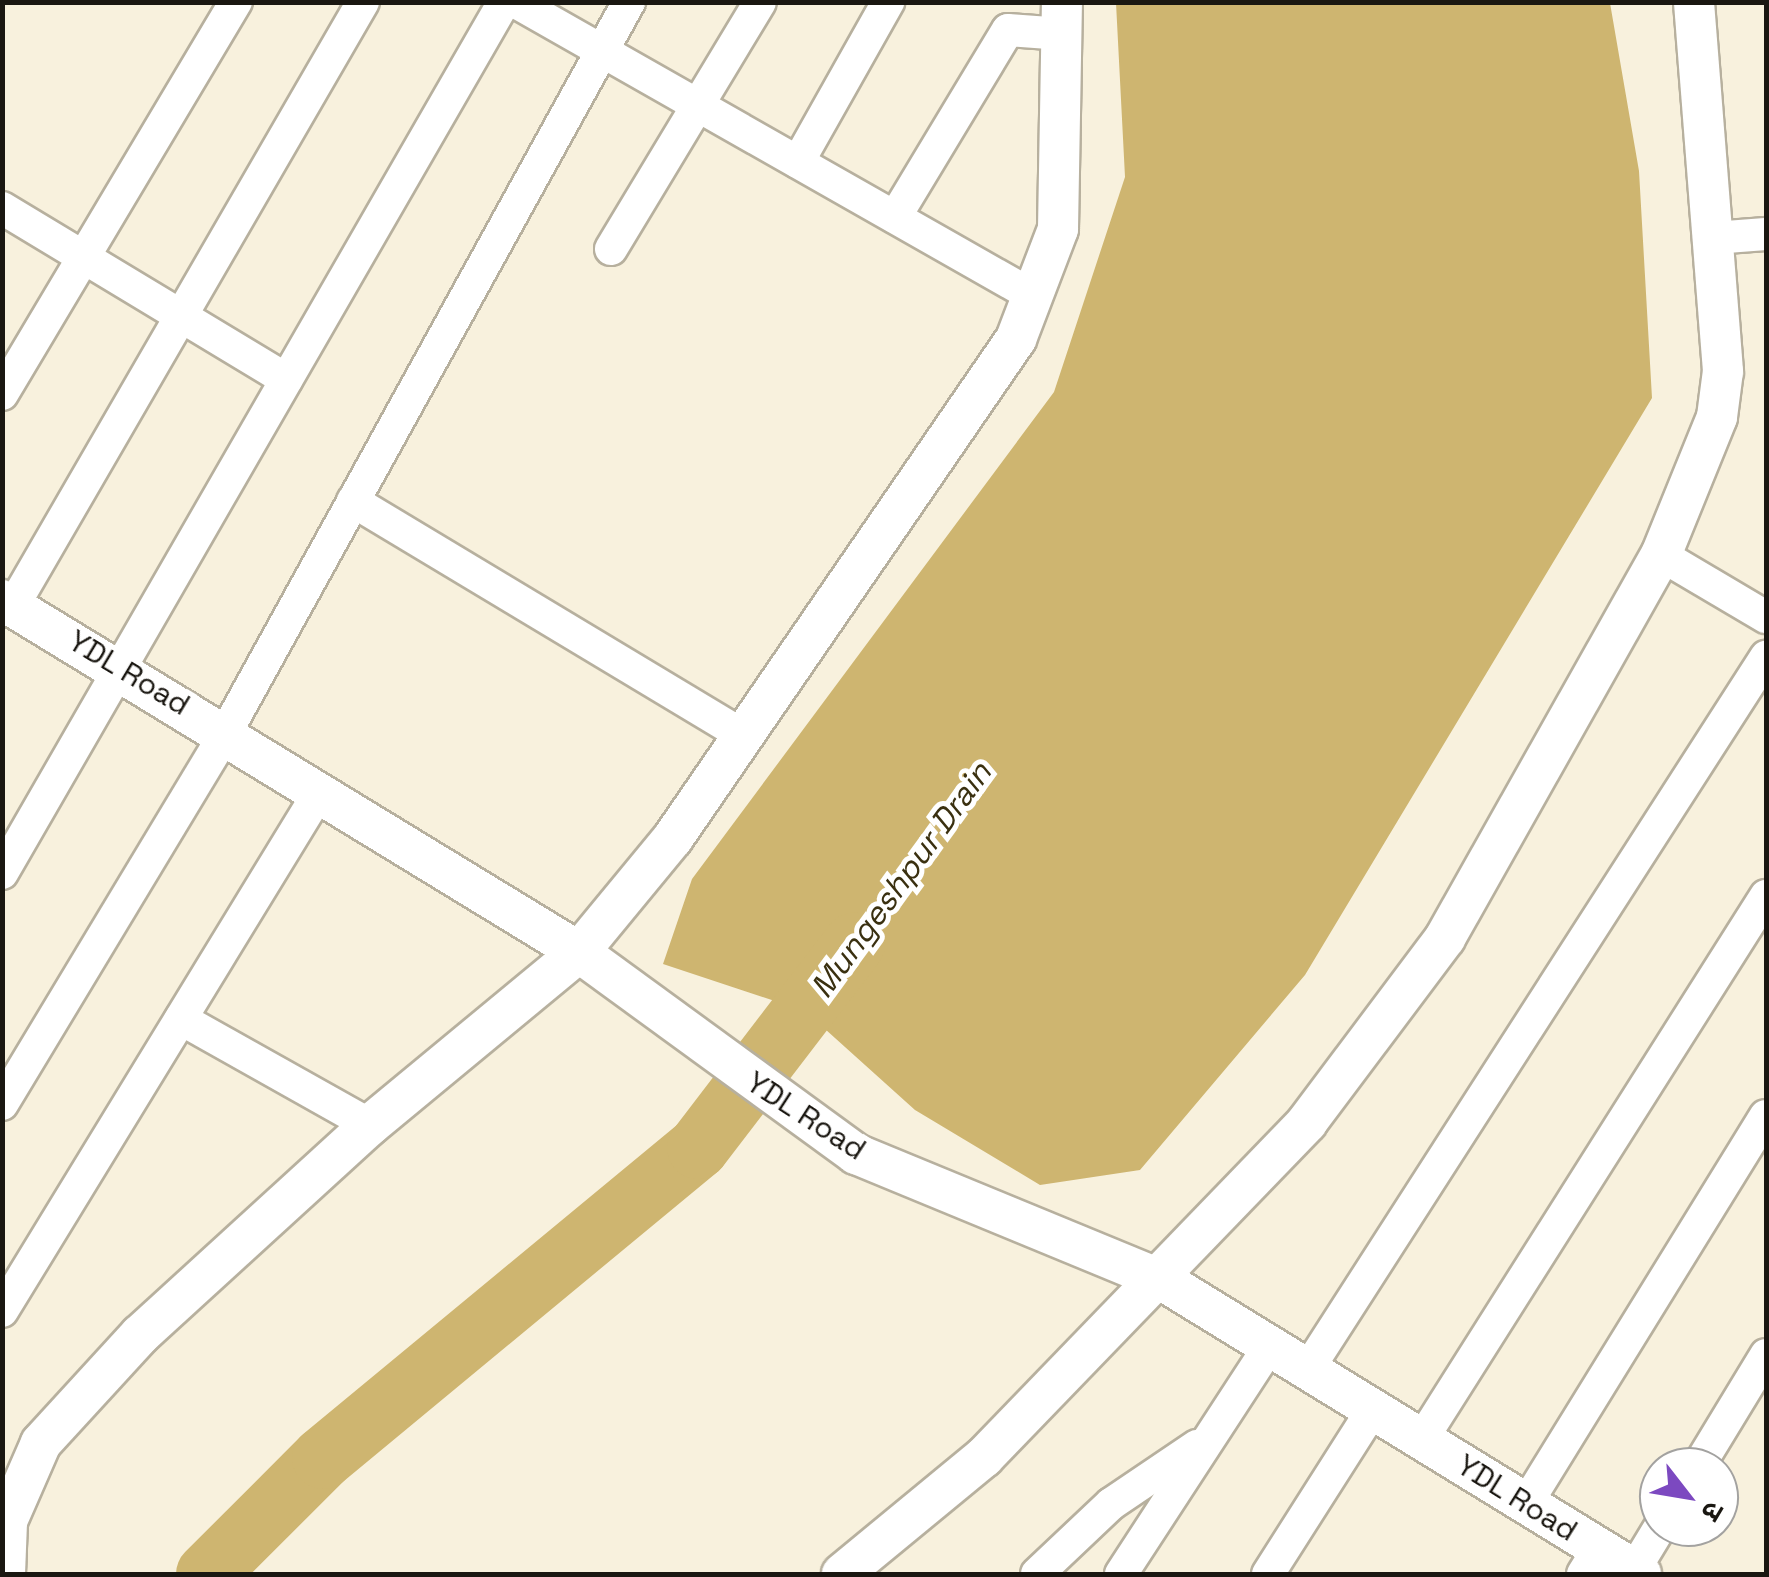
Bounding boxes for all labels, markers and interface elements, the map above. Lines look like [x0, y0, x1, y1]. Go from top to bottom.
street label: YDL Road [61, 623, 197, 723]
water label: Mungeshpur Drain [803, 755, 999, 1005]
street label: YDL Road [739, 1064, 873, 1168]
street label: YDL Road [1450, 1447, 1584, 1549]
north arrow [1639, 1447, 1739, 1547]
text: उ [1693, 1495, 1733, 1528]

